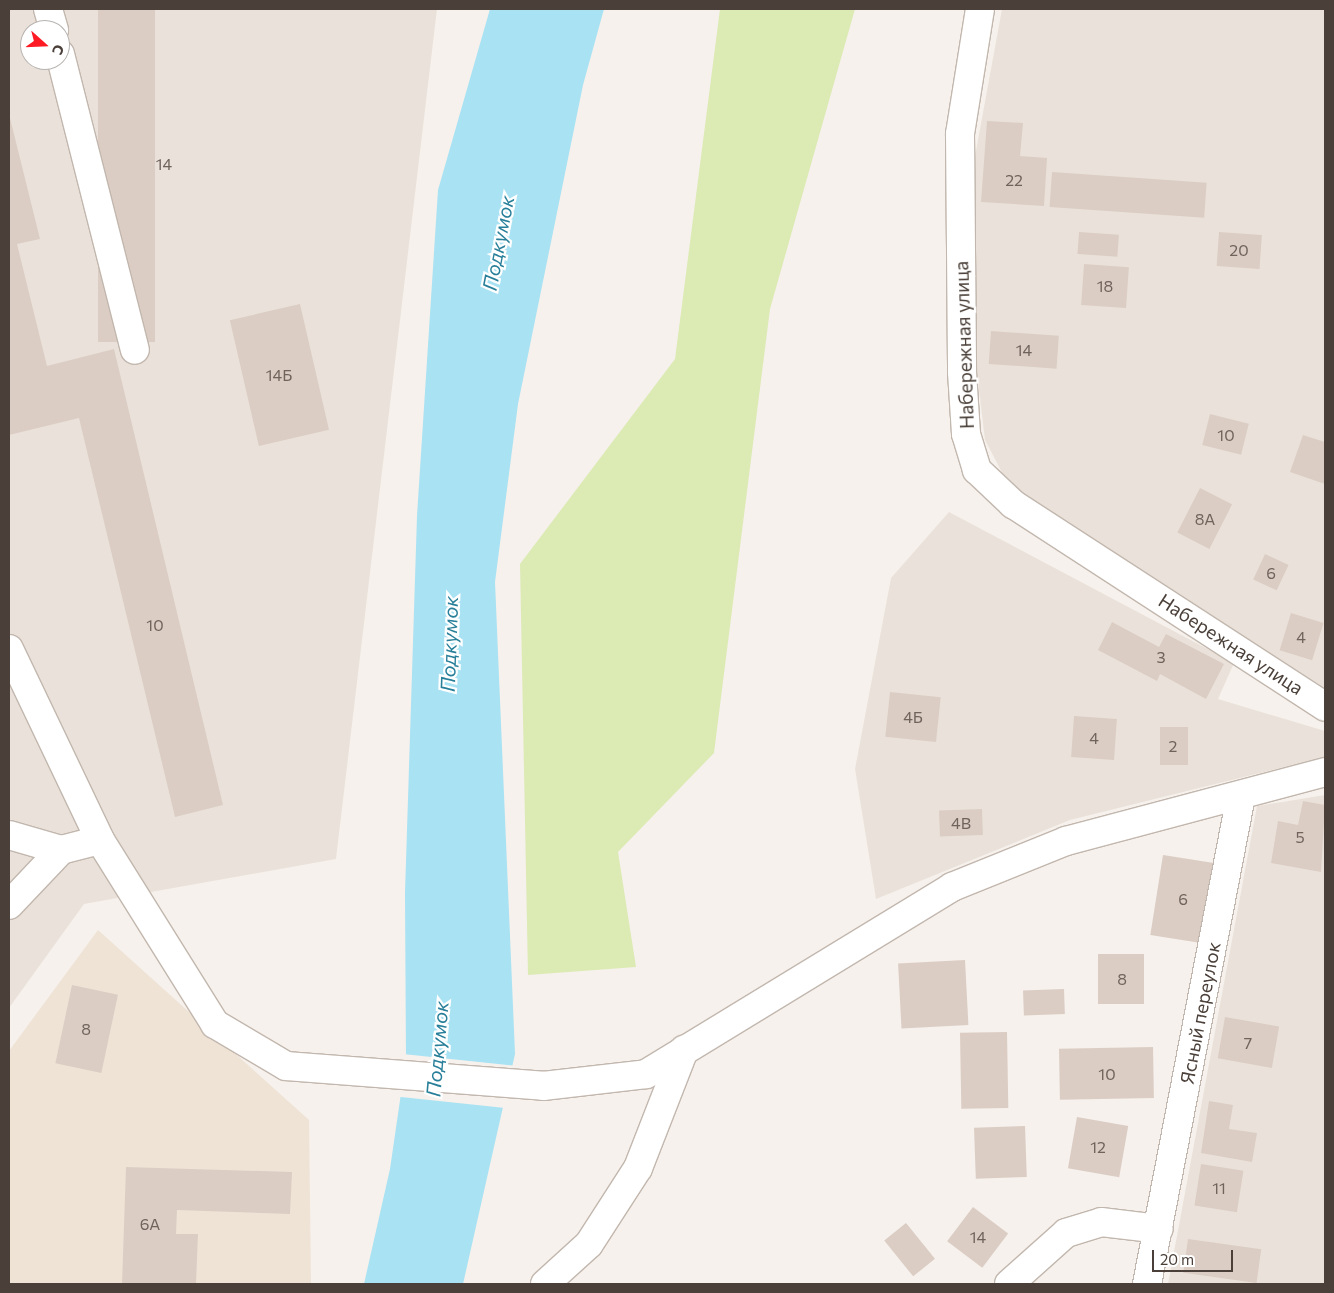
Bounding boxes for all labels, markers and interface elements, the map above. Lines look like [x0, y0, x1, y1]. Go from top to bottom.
north arrow [20, 20, 70, 70]
text: С [49, 43, 68, 57]
house number: 14 [156, 154, 172, 174]
house number: 22 [1005, 170, 1023, 190]
water label: Подкумок [477, 193, 519, 293]
house number: 20 [1229, 240, 1249, 260]
street label: Набережная улица [950, 261, 978, 429]
house number: 18 [1097, 276, 1113, 296]
house number: 14 [1016, 340, 1032, 360]
house number: 14Б [266, 365, 292, 385]
house number: 10 [1217, 425, 1235, 445]
house number: 8А [1195, 509, 1215, 529]
house number: 6 [1266, 563, 1276, 583]
street label: Набережная улица [1154, 589, 1308, 699]
water label: Подкумок [435, 596, 463, 692]
house number: 10 [146, 615, 164, 635]
house number: 4 [1296, 627, 1306, 647]
house number: 3 [1156, 647, 1166, 667]
house number: 4Б [903, 707, 923, 727]
house number: 4 [1089, 728, 1099, 748]
house number: 2 [1169, 736, 1177, 756]
house number: 4В [951, 813, 971, 833]
house number: 5 [1295, 827, 1305, 847]
house number: 6 [1178, 889, 1188, 909]
street label: Ясный переулок [1175, 940, 1225, 1086]
house number: 8 [1117, 969, 1127, 989]
water label: Подкумок [421, 1000, 453, 1098]
house number: 8 [81, 1019, 91, 1039]
house number: 7 [1244, 1033, 1252, 1053]
house number: 10 [1098, 1064, 1116, 1084]
house number: 12 [1090, 1137, 1106, 1157]
house number: 11 [1212, 1178, 1226, 1198]
house number: 6А [140, 1214, 160, 1234]
house number: 14 [970, 1227, 986, 1247]
scale bar [1154, 1240, 1235, 1272]
text: 20 m [1160, 1250, 1194, 1268]

